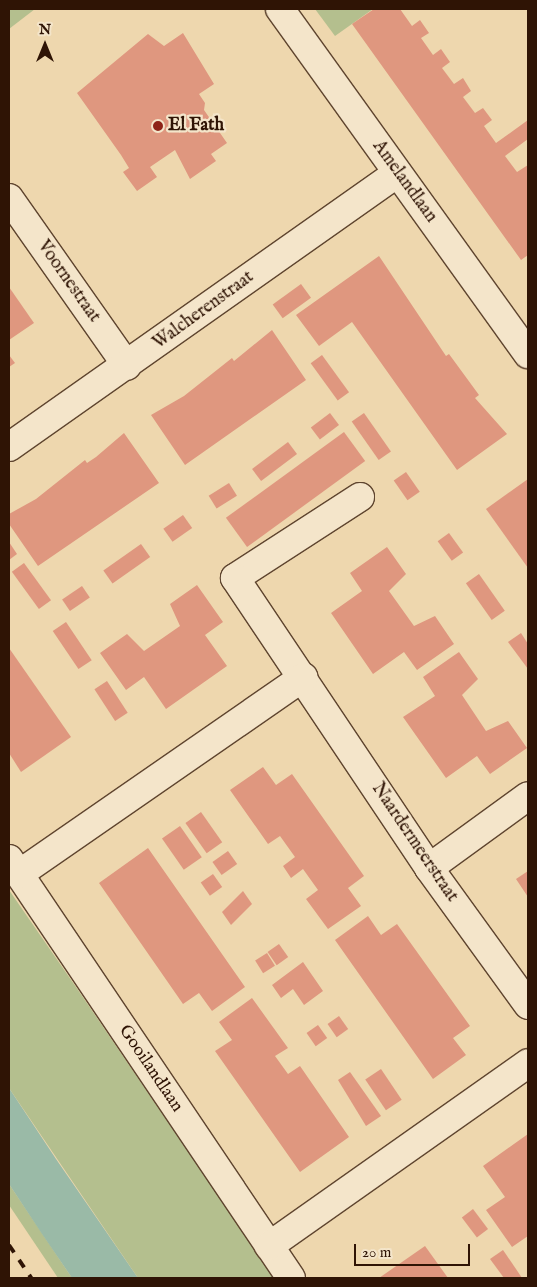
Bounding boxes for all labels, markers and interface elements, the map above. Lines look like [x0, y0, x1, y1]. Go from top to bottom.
north arrow [20, 20, 70, 70]
text: N [39, 21, 51, 39]
place label: El Fath [168, 115, 224, 137]
marker: El Fath [152, 120, 164, 132]
street label: Amelandlaan [367, 137, 441, 227]
street label: Voornestraat [32, 237, 104, 327]
street label: Walcherenstraat [149, 267, 259, 355]
street label: Naardermeerstraat [366, 779, 462, 907]
street label: Gooilandlaan [113, 1021, 187, 1117]
scale bar [357, 1234, 473, 1266]
text: 20 m [362, 1243, 391, 1262]

